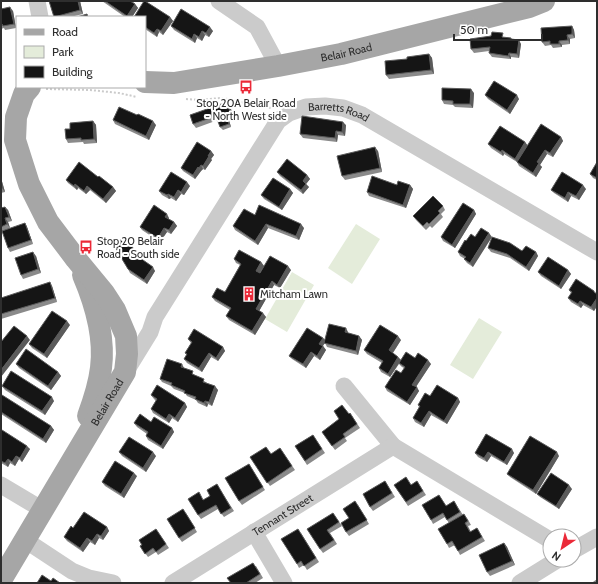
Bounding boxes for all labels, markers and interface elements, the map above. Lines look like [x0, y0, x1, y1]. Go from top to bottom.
legend [16, 16, 146, 88]
scale bar [454, 16, 542, 42]
text: 50 m [460, 22, 488, 37]
text: Road [52, 24, 78, 39]
street label: Belair Road [319, 40, 373, 65]
text: Park [52, 44, 74, 59]
text: Building [52, 64, 94, 79]
bus stop icon: Stop 20A Belair Road - North West side [238, 79, 254, 95]
place label: Stop 20A Belair Road - North West side [196, 96, 296, 123]
street label: Barretts Road [308, 99, 372, 125]
place label: Stop 20 Belair Road - South side [97, 234, 180, 261]
bus stop icon: Stop 20 Belair Road - South side [78, 239, 94, 255]
building icon: Mitcham Lawn [241, 286, 257, 302]
place label: Mitcham Lawn [260, 287, 328, 301]
street label: Belair Road [88, 376, 126, 428]
street label: Tennant Street [250, 491, 316, 539]
north arrow [542, 528, 582, 568]
text: N [549, 548, 563, 564]

